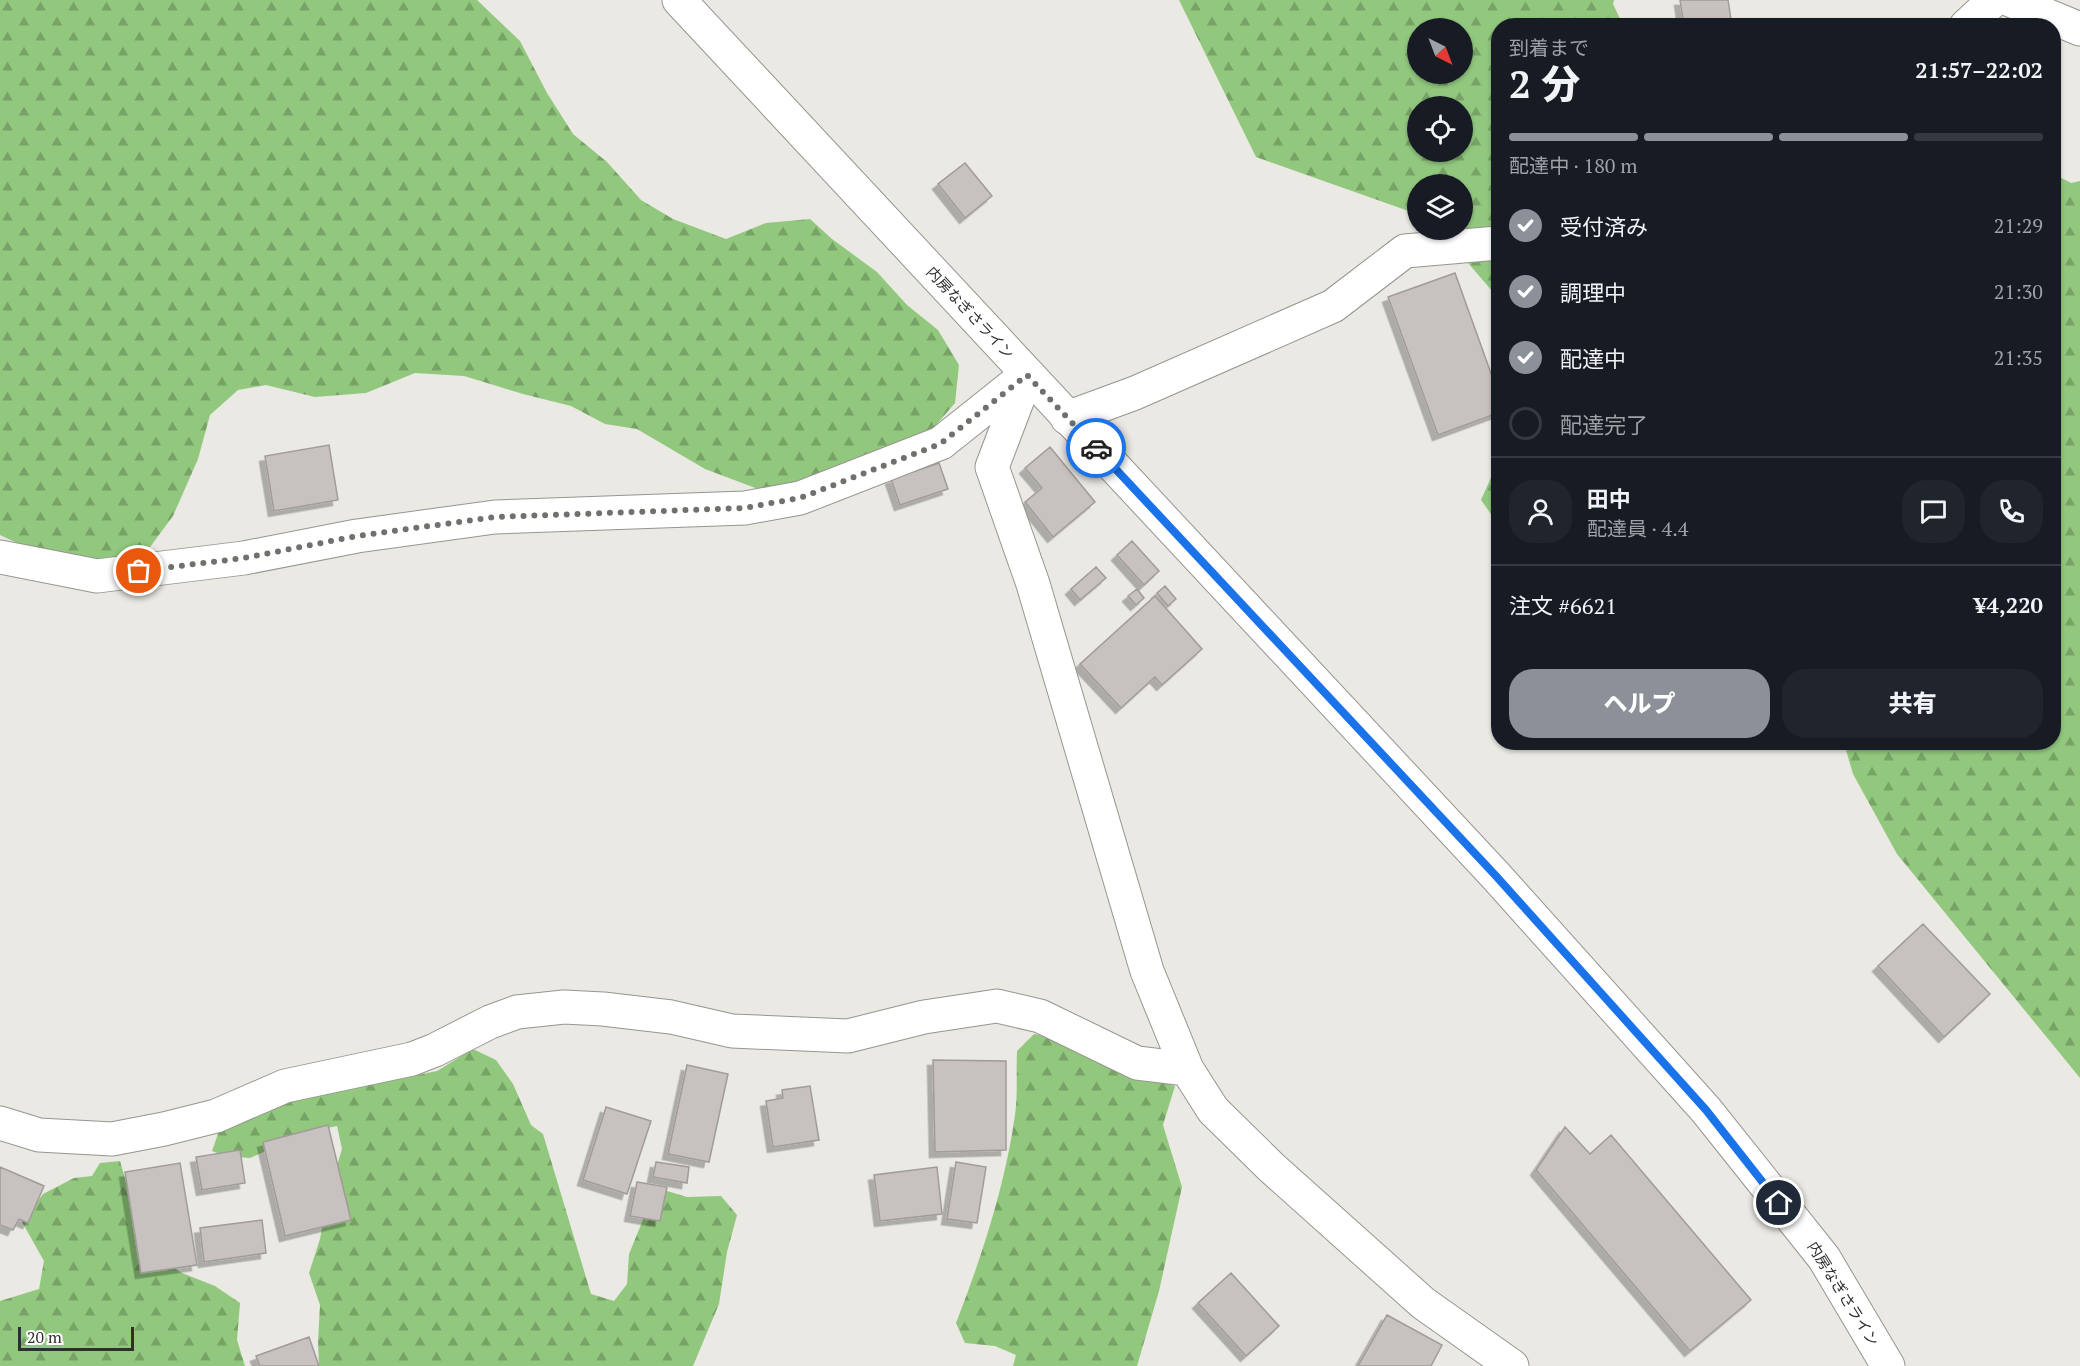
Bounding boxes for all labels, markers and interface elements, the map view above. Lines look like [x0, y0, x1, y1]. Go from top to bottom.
north arrow [1407, 18, 1473, 84]
map controls [1407, 18, 1473, 240]
text: 到着まで [1509, 34, 1589, 61]
text: 21:57–22:02 [1915, 55, 2043, 84]
text: 2 分 [1509, 57, 1581, 109]
button: locate [1407, 96, 1473, 162]
text: 配達中 · 180 m [1509, 152, 1638, 179]
button: layers [1407, 174, 1473, 240]
icon: check [1509, 209, 1542, 242]
text: 受付済み [1560, 212, 1648, 241]
text: 21:29 [1994, 212, 2043, 239]
street label: 内房なぎさライン [922, 262, 1019, 363]
icon: check [1509, 275, 1542, 308]
text: 調理中 [1560, 278, 1626, 307]
text: 21:30 [1994, 278, 2043, 305]
icon: check [1509, 341, 1542, 374]
text: 配達中 [1560, 344, 1626, 373]
text: 21:35 [1994, 344, 2043, 371]
text: 配達完了 [1560, 410, 1648, 439]
courier [1066, 418, 1126, 478]
icon: car [1080, 432, 1113, 465]
button: person [1509, 480, 1572, 543]
button: chat [1902, 480, 1965, 543]
button: phone [1980, 480, 2043, 543]
text: 田中 [1587, 484, 1631, 513]
text: 配達員 · 4.4 [1587, 515, 1688, 542]
pin [113, 545, 164, 596]
icon: bag [122, 554, 155, 587]
text: ¥4,220 [1974, 590, 2043, 619]
text: 注文 #6621 [1509, 591, 1617, 620]
button: ヘルプ [1509, 669, 1770, 738]
button: 共有 [1782, 669, 2043, 738]
pin [1753, 1177, 1804, 1228]
icon: home [1762, 1186, 1795, 1219]
street label: 内房なぎさライン [1804, 1237, 1884, 1350]
scale bar [18, 1324, 134, 1352]
text: 20 m [27, 1326, 62, 1348]

